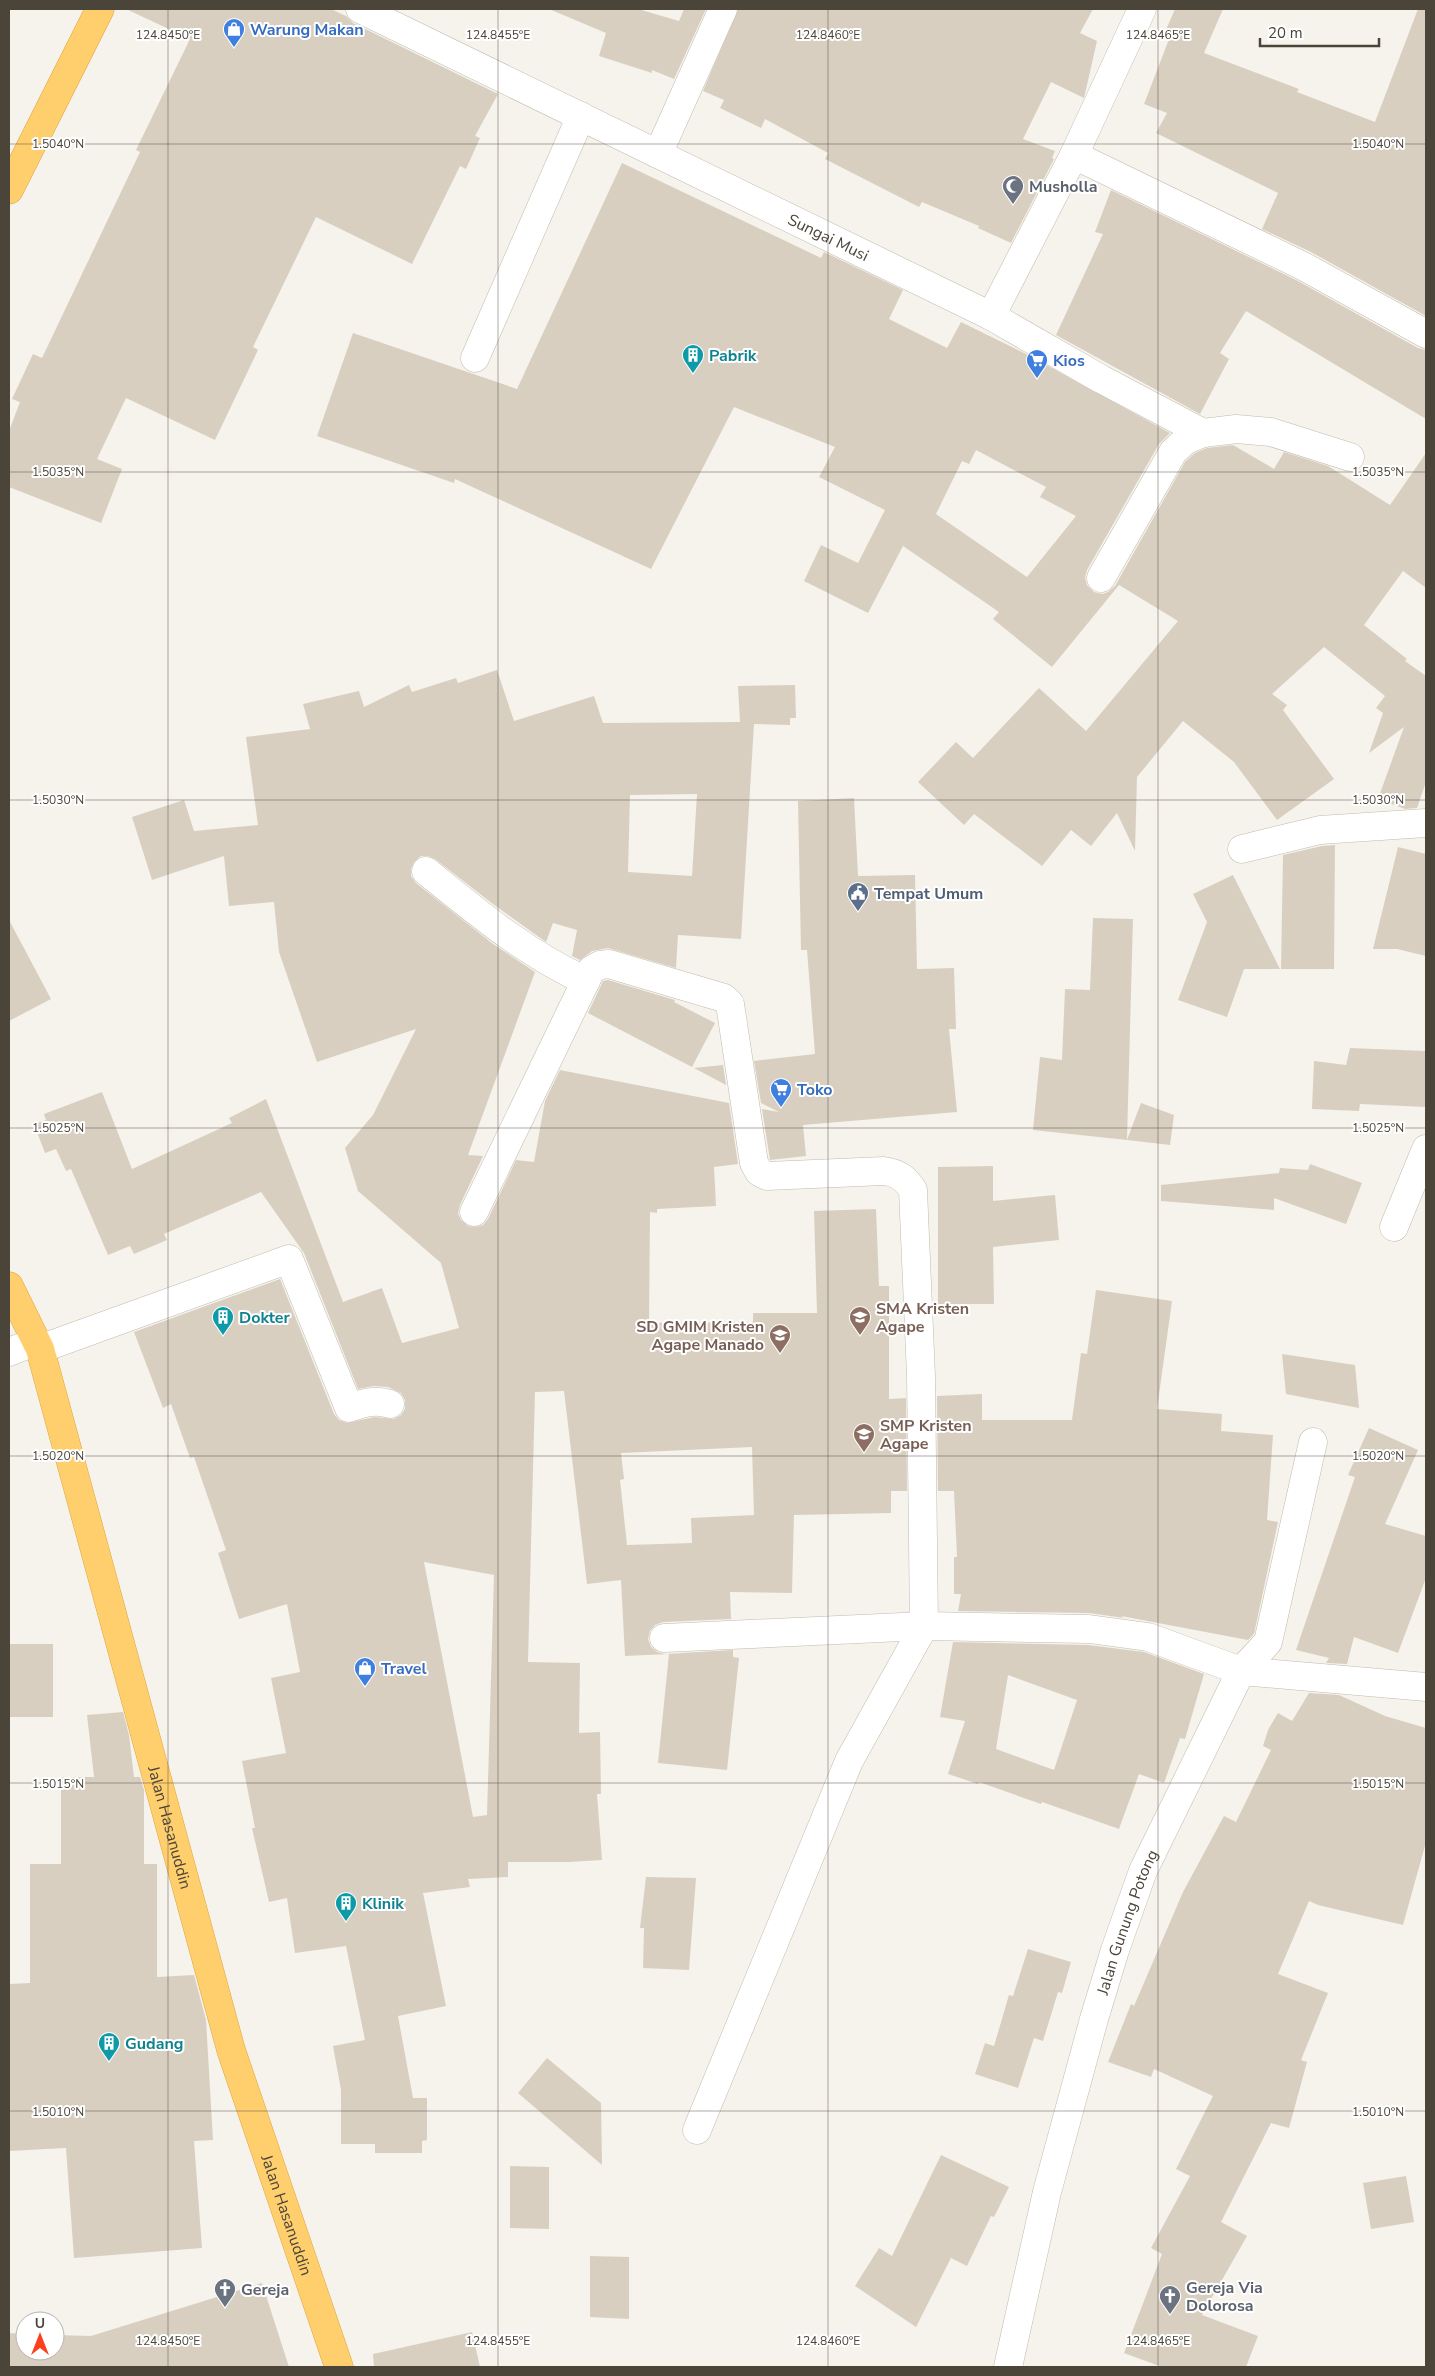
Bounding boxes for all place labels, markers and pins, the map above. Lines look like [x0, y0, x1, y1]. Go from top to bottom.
shop icon: Warung Makan [222, 17, 246, 48]
place label: Warung Makan [250, 19, 364, 41]
mosque icon: Musholla [1001, 174, 1025, 205]
place label: Musholla [1029, 176, 1098, 198]
building icon: Pabrik [681, 343, 705, 374]
place label: Pabrik [709, 345, 757, 367]
supermarket icon: Kios [1025, 348, 1049, 379]
place label: Kios [1053, 350, 1085, 372]
public building icon: Tempat Umum [846, 881, 870, 912]
place label: Tempat Umum [874, 883, 983, 905]
supermarket icon: Toko [769, 1077, 793, 1108]
place label: Toko [797, 1079, 833, 1101]
place label: SMA Kristen Agape [876, 1298, 969, 1338]
building icon: Dokter [211, 1305, 235, 1336]
school or university icon: SMA Kristen Agape [848, 1305, 872, 1336]
place label: Dokter [239, 1307, 290, 1329]
place label: SD GMIM Kristen Agape Manado [636, 1316, 764, 1356]
school or university icon: SD GMIM Kristen Agape Manado [768, 1323, 792, 1354]
place label: SMP Kristen Agape [880, 1415, 972, 1455]
school or university icon: SMP Kristen Agape [852, 1422, 876, 1453]
shop icon: Travel [353, 1656, 377, 1687]
place label: Travel [381, 1658, 427, 1680]
building icon: Klinik [334, 1891, 358, 1922]
place label: Klinik [362, 1893, 404, 1915]
building icon: Gudang [97, 2031, 121, 2062]
place label: Gudang [125, 2033, 183, 2055]
church icon: Gereja [213, 2277, 237, 2308]
place label: Gereja Via Dolorosa [1186, 2277, 1263, 2317]
place label: Gereja [241, 2279, 289, 2301]
church icon: Gereja Via Dolorosa [1158, 2284, 1182, 2315]

